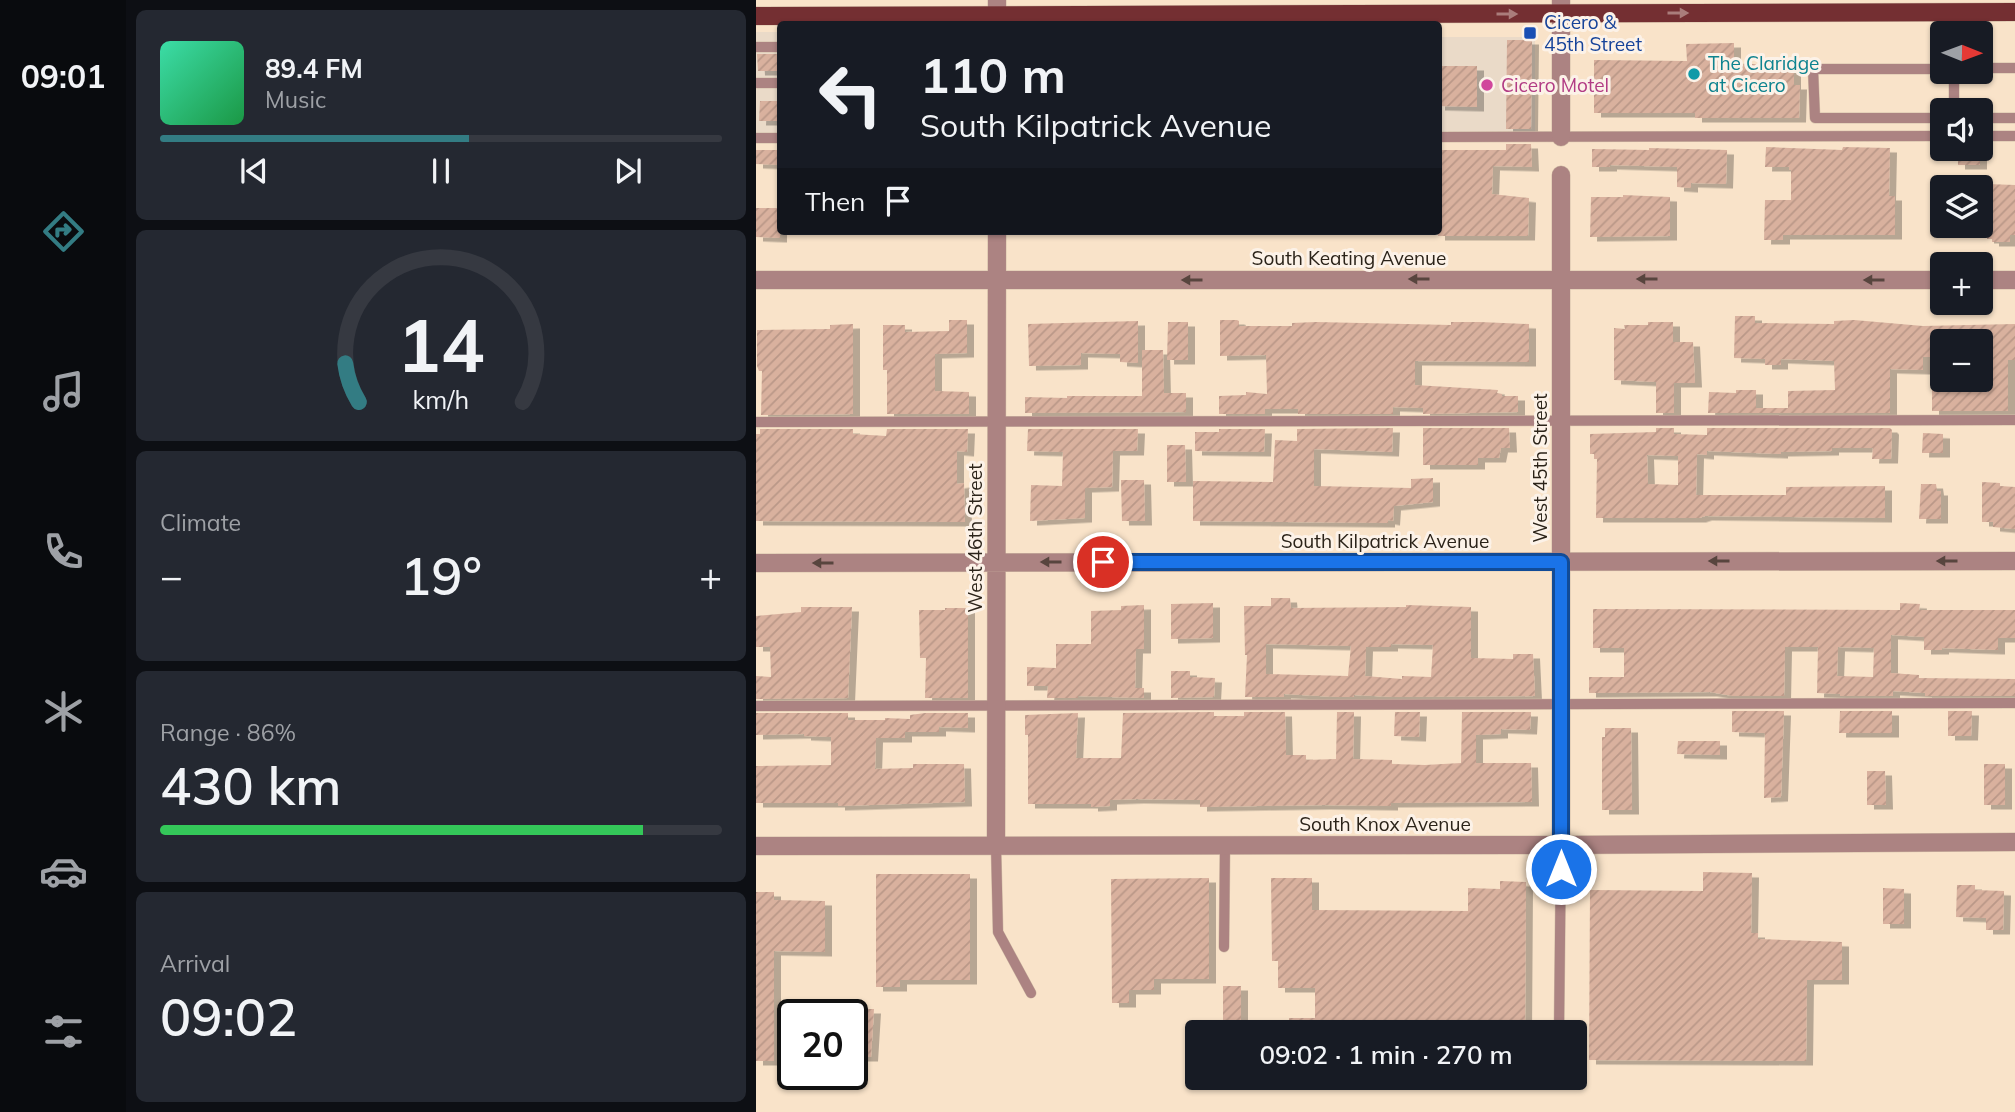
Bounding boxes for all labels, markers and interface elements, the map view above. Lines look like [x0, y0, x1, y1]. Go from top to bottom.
one-way arrow [1667, 7, 1689, 19]
one-way arrow [1497, 8, 1519, 20]
place label: Cicero & 45th Street [1544, 10, 1642, 56]
north arrow [1930, 21, 1993, 84]
map controls [1930, 21, 1993, 392]
marker: Cicero & 45th Street [1522, 25, 1538, 41]
text: 110 m [920, 44, 1066, 105]
icon: left [805, 49, 896, 140]
place label: The Claridge at Cicero [1708, 51, 1819, 97]
text: 89.4 FM [265, 52, 363, 85]
text: 09:01 [21, 56, 105, 96]
marker: The Claridge at Cicero [1686, 66, 1702, 82]
place label: Cicero Motel [1501, 73, 1609, 97]
marker: Cicero Motel [1479, 77, 1495, 93]
text: Music [265, 85, 326, 114]
button: sound [1930, 98, 1993, 161]
text: South Kilpatrick Avenue [920, 105, 1271, 145]
icon: previous [235, 152, 273, 190]
icon: pause [422, 152, 460, 190]
icon: next [609, 152, 647, 190]
button: layers [1930, 175, 1993, 238]
icon: arrive [879, 182, 917, 220]
text: Then [805, 185, 865, 218]
icon: directions [39, 207, 88, 256]
street label: South Keating Avenue [1252, 246, 1446, 270]
button: + [1930, 252, 1993, 315]
one-way arrow [1408, 273, 1430, 285]
one-way arrow [1636, 273, 1658, 285]
one-way arrow [1181, 274, 1203, 285]
one-way arrow [1863, 274, 1885, 286]
text: 14 [397, 299, 485, 390]
button: − [1930, 329, 1993, 392]
icon: music [39, 367, 88, 416]
text: km/h [413, 383, 469, 414]
street label: West 45th Street [1528, 393, 1552, 543]
street label: West 46th Street [963, 463, 987, 613]
text: Climate [160, 508, 241, 537]
icon: phone [39, 527, 88, 576]
street label: South Kilpatrick Avenue [1281, 529, 1489, 553]
pin [1073, 532, 1133, 592]
text: 19° [400, 543, 482, 608]
icon: arrive [1084, 543, 1122, 581]
text: − [160, 552, 183, 600]
text: + [699, 552, 722, 600]
one-way arrow [1708, 555, 1730, 567]
one-way arrow [1936, 555, 1958, 567]
one-way arrow [1040, 556, 1062, 568]
one-way arrow [812, 557, 834, 569]
icon: climate [39, 687, 88, 736]
text: Range · 86% [160, 718, 296, 747]
text: 430 km [160, 753, 341, 818]
street label: South Knox Avenue [1299, 812, 1471, 836]
position arrow [1524, 832, 1598, 906]
icon: car [39, 847, 88, 896]
text: Arrival [160, 949, 230, 978]
text: 09:02 [160, 984, 297, 1049]
speed limit sign: 20 [777, 999, 868, 1090]
icon: filters [39, 1007, 88, 1056]
text: 09:02 · 1 min · 270 m [1259, 1038, 1513, 1071]

